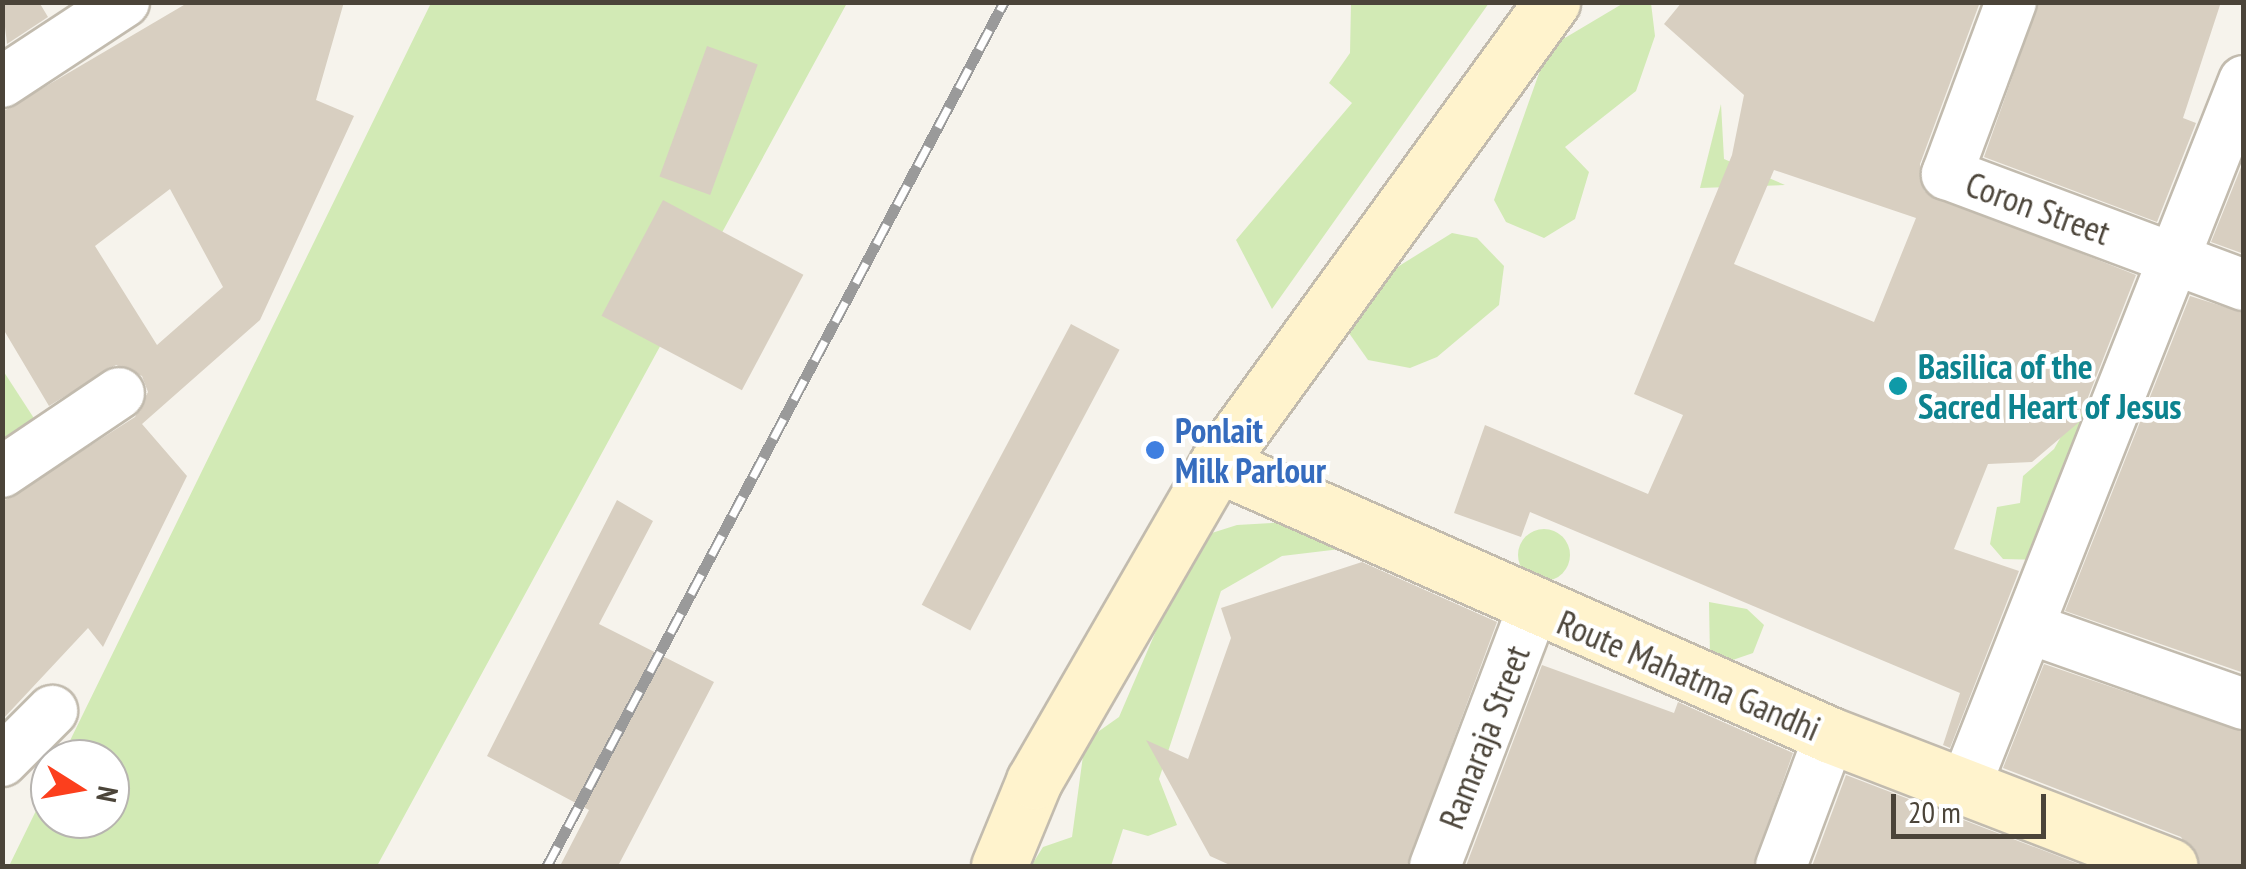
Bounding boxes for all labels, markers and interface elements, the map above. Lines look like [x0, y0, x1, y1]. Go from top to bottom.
street label: Coron Street [1960, 163, 2116, 253]
place label: Basilica of the Sacred Heart of Jesus [1918, 345, 2182, 427]
marker: Basilica of the Sacred Heart of Jesus [1887, 375, 1909, 397]
place label: Ponlait Milk Parlour [1175, 409, 1327, 491]
marker: Ponlait Milk Parlour [1144, 439, 1166, 461]
street label: Route Mahatma Gandhi [1551, 601, 1827, 749]
street label: Ramaraja Street [1430, 640, 1538, 834]
north arrow [30, 739, 130, 839]
scale bar [1896, 774, 2051, 836]
text: N [88, 783, 128, 805]
text: 20 m [1908, 792, 1961, 831]

